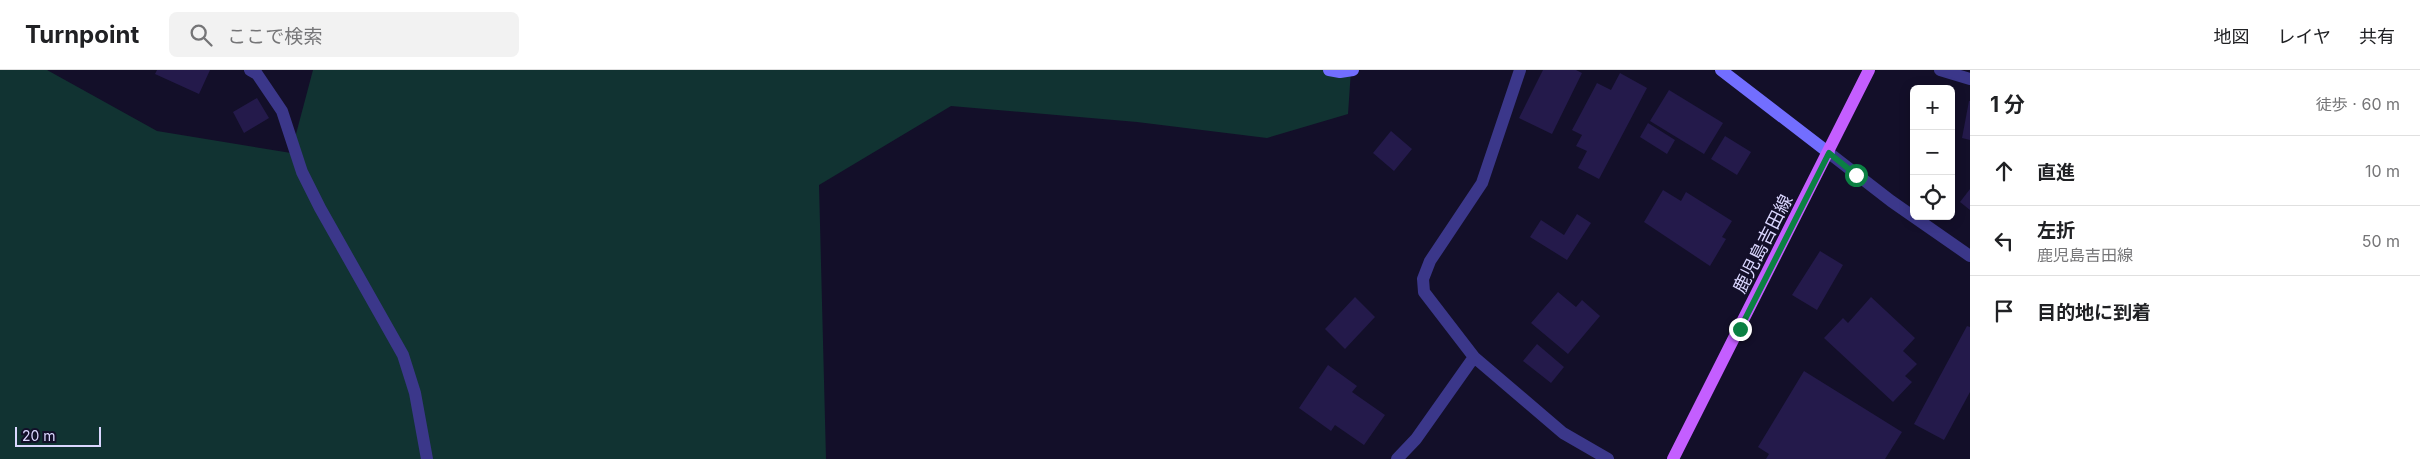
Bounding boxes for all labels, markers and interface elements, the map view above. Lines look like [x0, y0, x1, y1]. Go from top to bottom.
search box [169, 12, 519, 57]
text: Turnpoint [25, 20, 139, 49]
icon: search [187, 21, 215, 49]
text: ここで検索 [227, 25, 322, 48]
text: 地図 [2214, 26, 2250, 47]
text: レイヤ [2278, 26, 2331, 47]
text: 共有 [2359, 26, 2395, 47]
map controls [1910, 85, 1955, 220]
button: + [1910, 85, 1955, 130]
text: 1 分 [1990, 92, 2025, 117]
text: 徒歩 · 60 m [2316, 94, 2400, 114]
button: − [1910, 130, 1955, 175]
icon: ahead [1990, 157, 2018, 185]
text: 直進 [2037, 161, 2075, 184]
text: 10 m [2365, 161, 2400, 181]
route start [1845, 164, 1868, 187]
button: locate [1910, 175, 1955, 220]
street label: 鹿児島吉田線 [1729, 191, 1796, 297]
text: 左折 [2037, 219, 2075, 242]
icon: left [1990, 227, 2018, 255]
text: 50 m [2362, 231, 2400, 251]
text: 鹿児島吉田線 [2037, 245, 2133, 265]
icon: arrive [1990, 297, 2018, 325]
text: 目的地に到着 [2037, 301, 2151, 324]
route end [1729, 318, 1752, 341]
scale bar [15, 424, 101, 447]
text: 20 m [22, 427, 56, 444]

